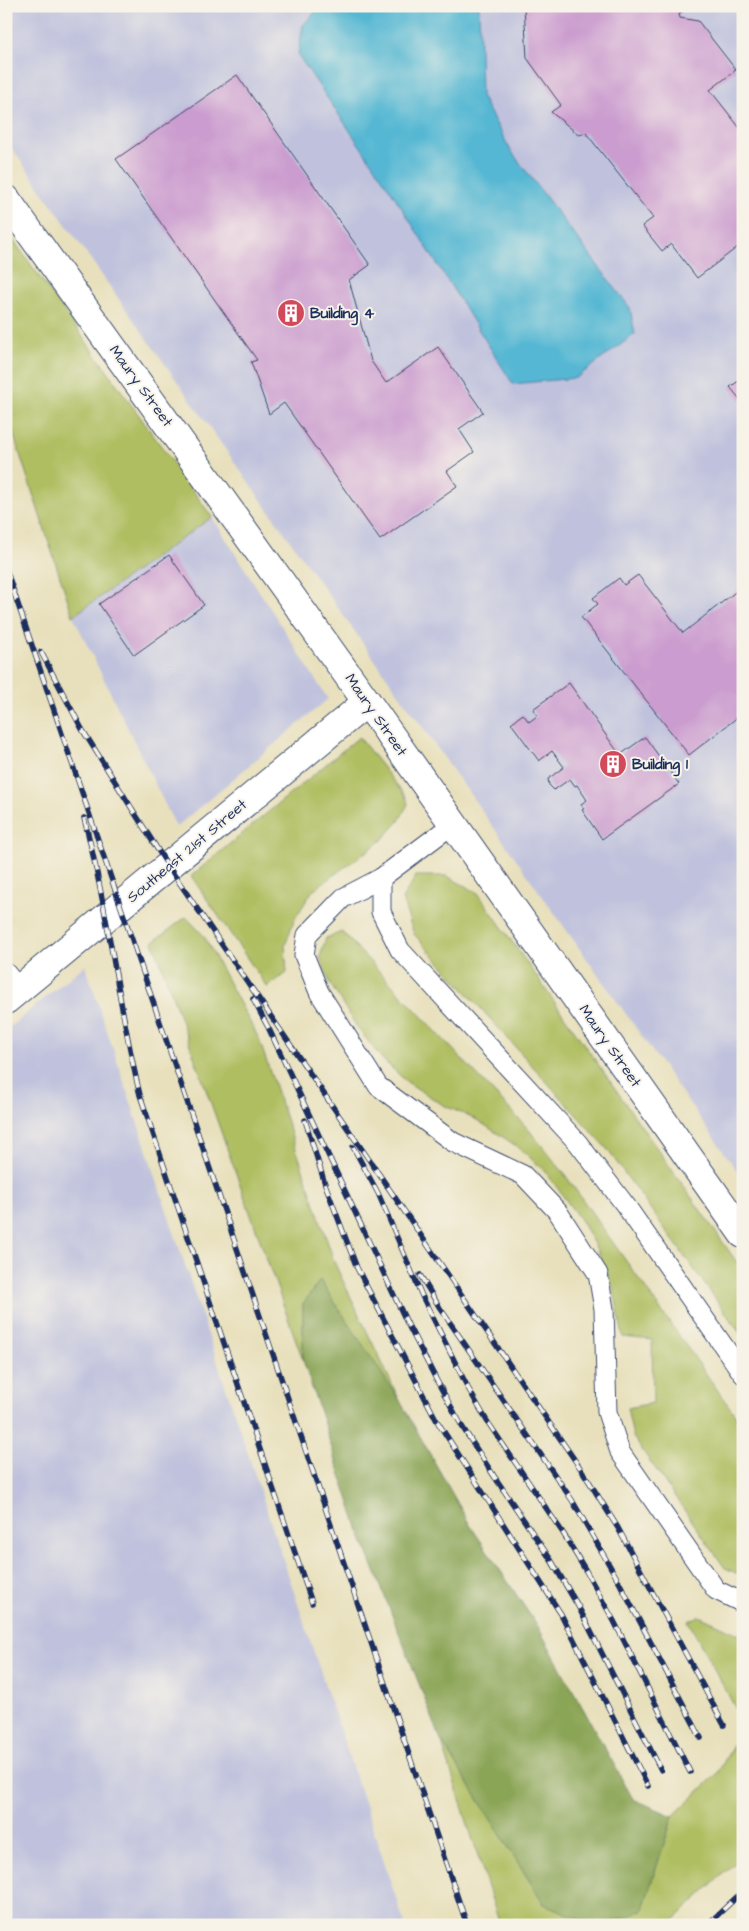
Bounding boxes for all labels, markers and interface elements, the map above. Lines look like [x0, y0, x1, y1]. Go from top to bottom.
building icon: Building 4 [276, 298, 306, 328]
place label: Building 4 [310, 303, 375, 326]
street label: Maury Street [103, 341, 178, 432]
street label: Maury Street [339, 669, 412, 761]
building icon: Building 1 [598, 749, 628, 779]
place label: Building 1 [632, 754, 688, 777]
street label: Southeast 21st Street [122, 794, 252, 908]
street label: Maury Street [573, 1000, 646, 1092]

